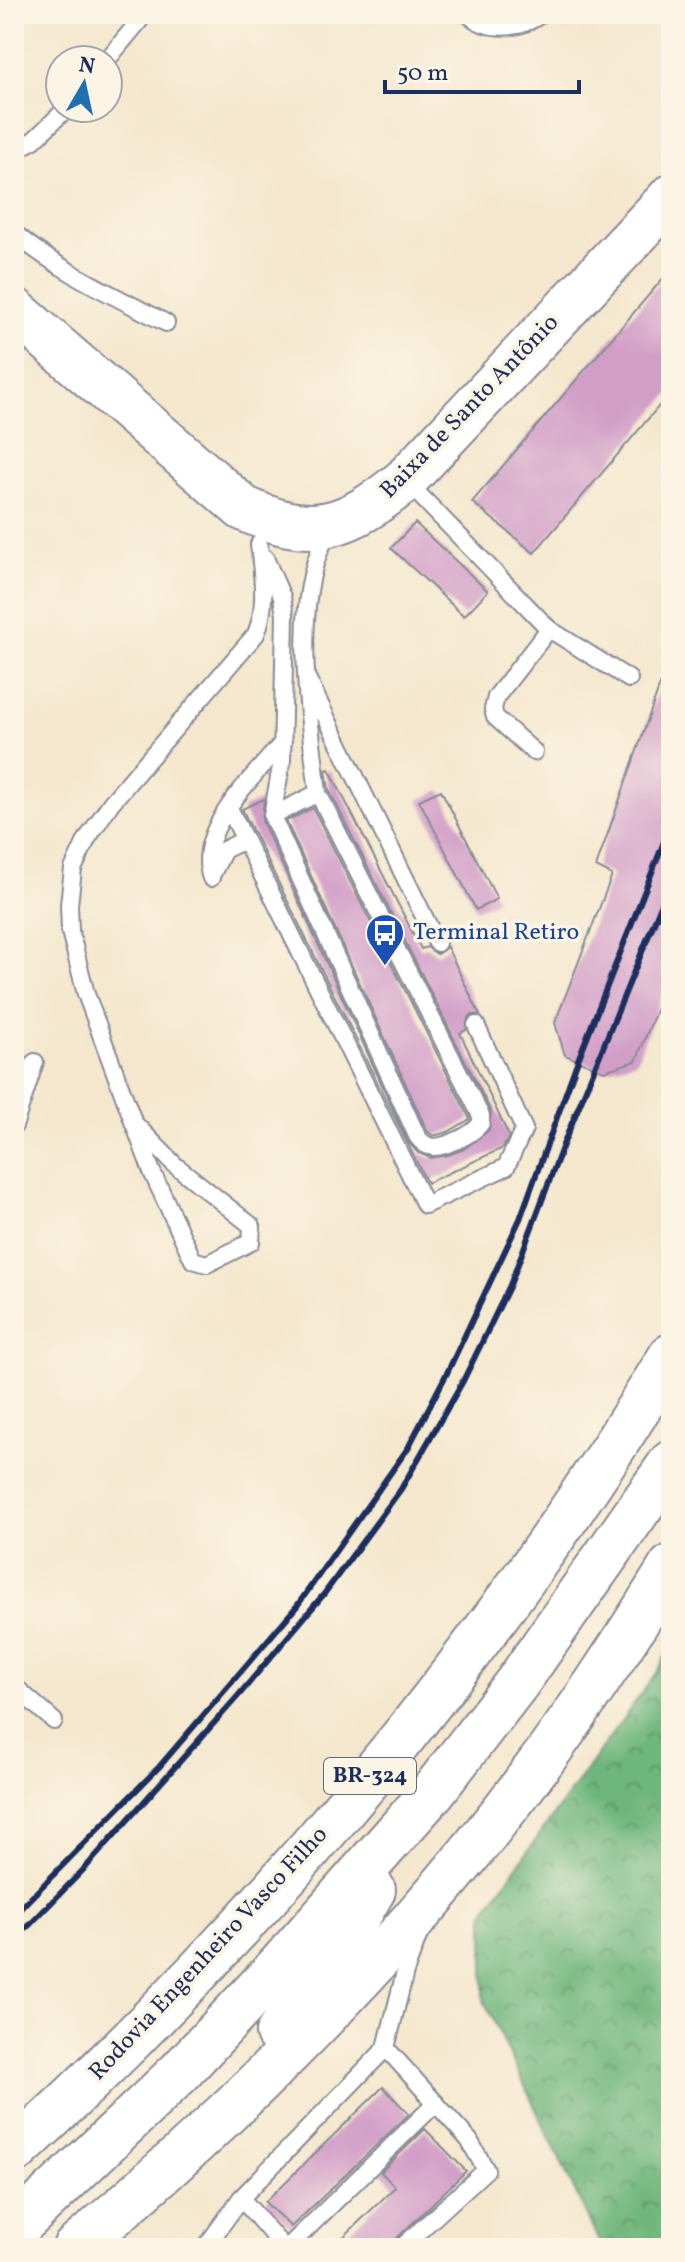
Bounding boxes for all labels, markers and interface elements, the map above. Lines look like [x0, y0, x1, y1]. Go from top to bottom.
north arrow [44, 44, 124, 124]
scale bar [385, 44, 579, 94]
text: N [76, 50, 97, 83]
text: 50 m [397, 57, 449, 91]
street label: Baixa de Santo Antônio [373, 307, 567, 507]
bus stop icon: Terminal Retiro [364, 912, 406, 967]
place label: Terminal Retiro [413, 916, 579, 950]
road number: BR-324 [324, 1758, 416, 1794]
street label: Rodovia Engenheiro Vasco Filho [82, 1819, 336, 2089]

